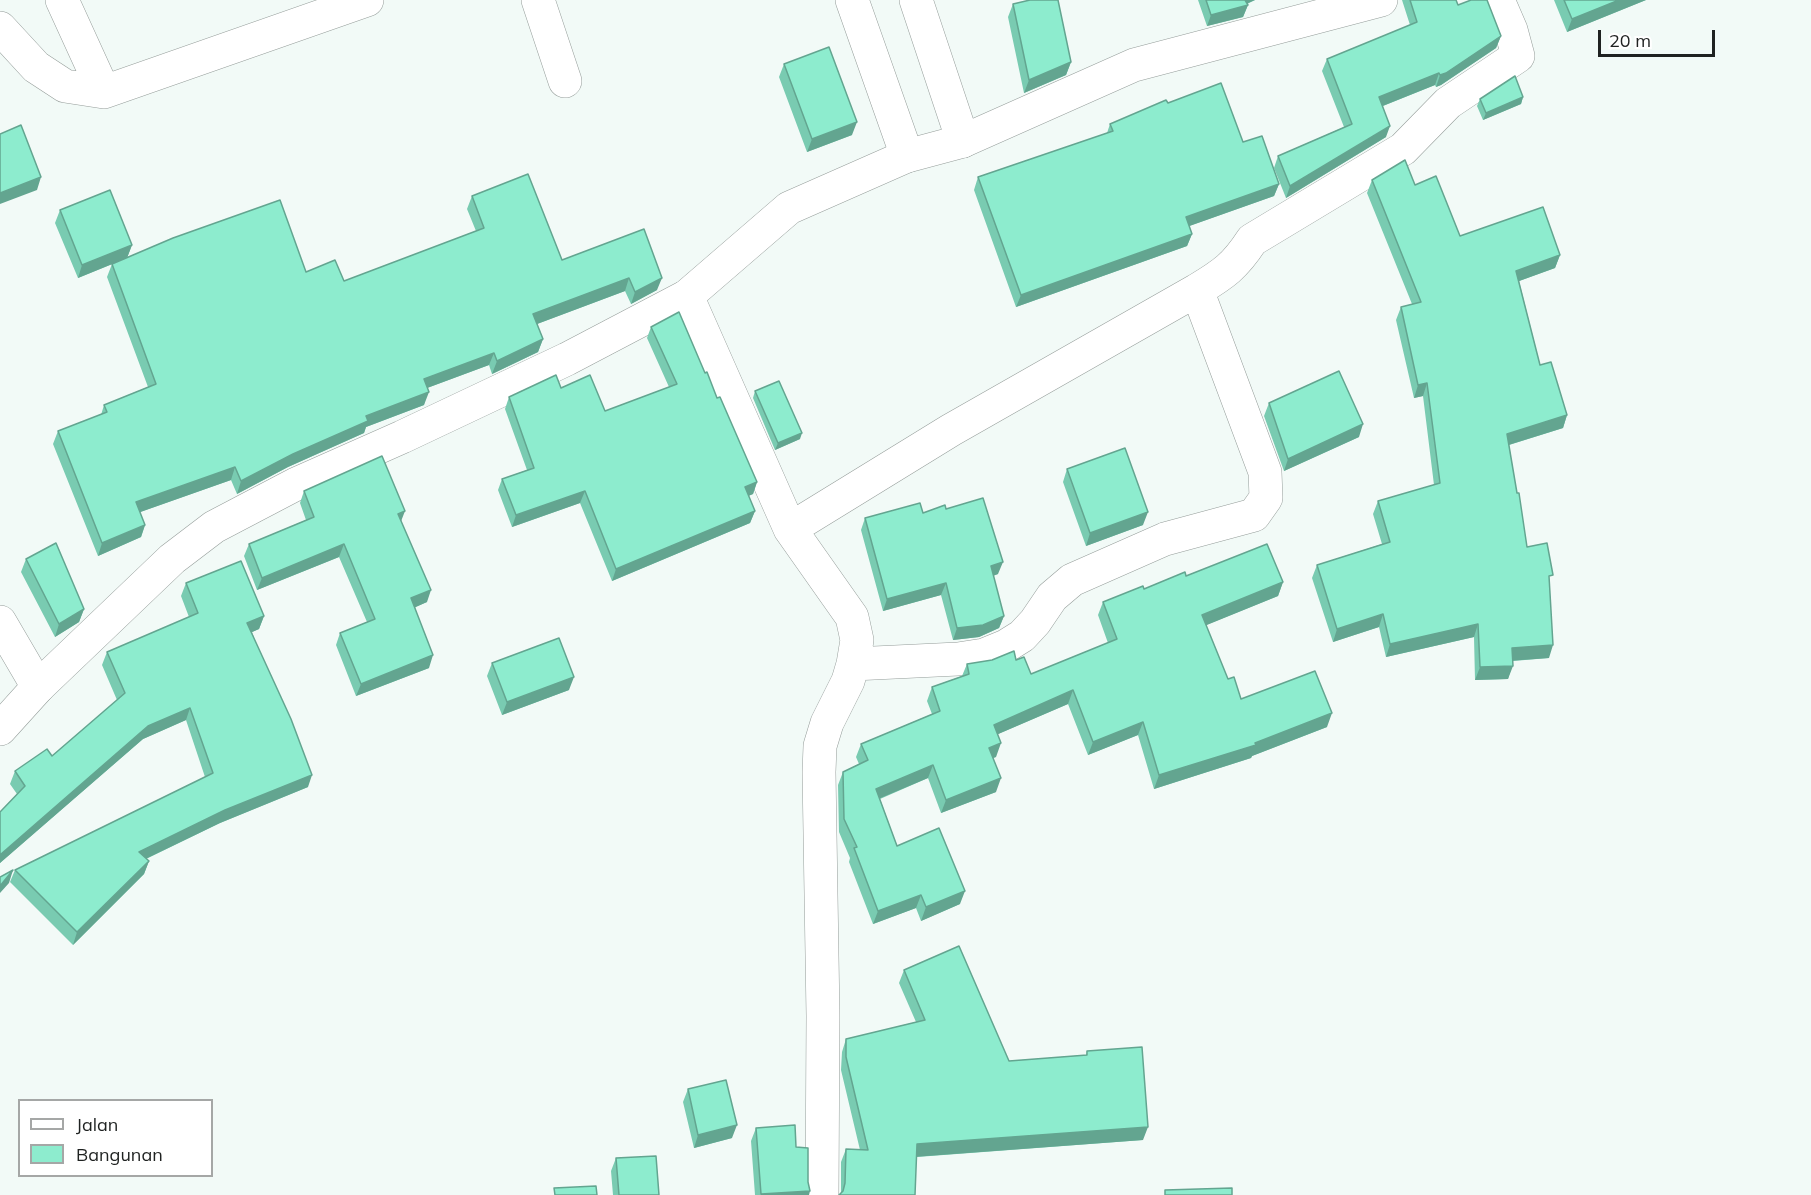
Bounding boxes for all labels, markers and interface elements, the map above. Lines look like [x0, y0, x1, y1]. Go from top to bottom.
scale bar [1601, 18, 1718, 56]
text: 20 m [1609, 29, 1651, 52]
legend [18, 1099, 213, 1177]
text: Jalan [76, 1113, 118, 1136]
text: Bangunan [76, 1143, 163, 1166]

